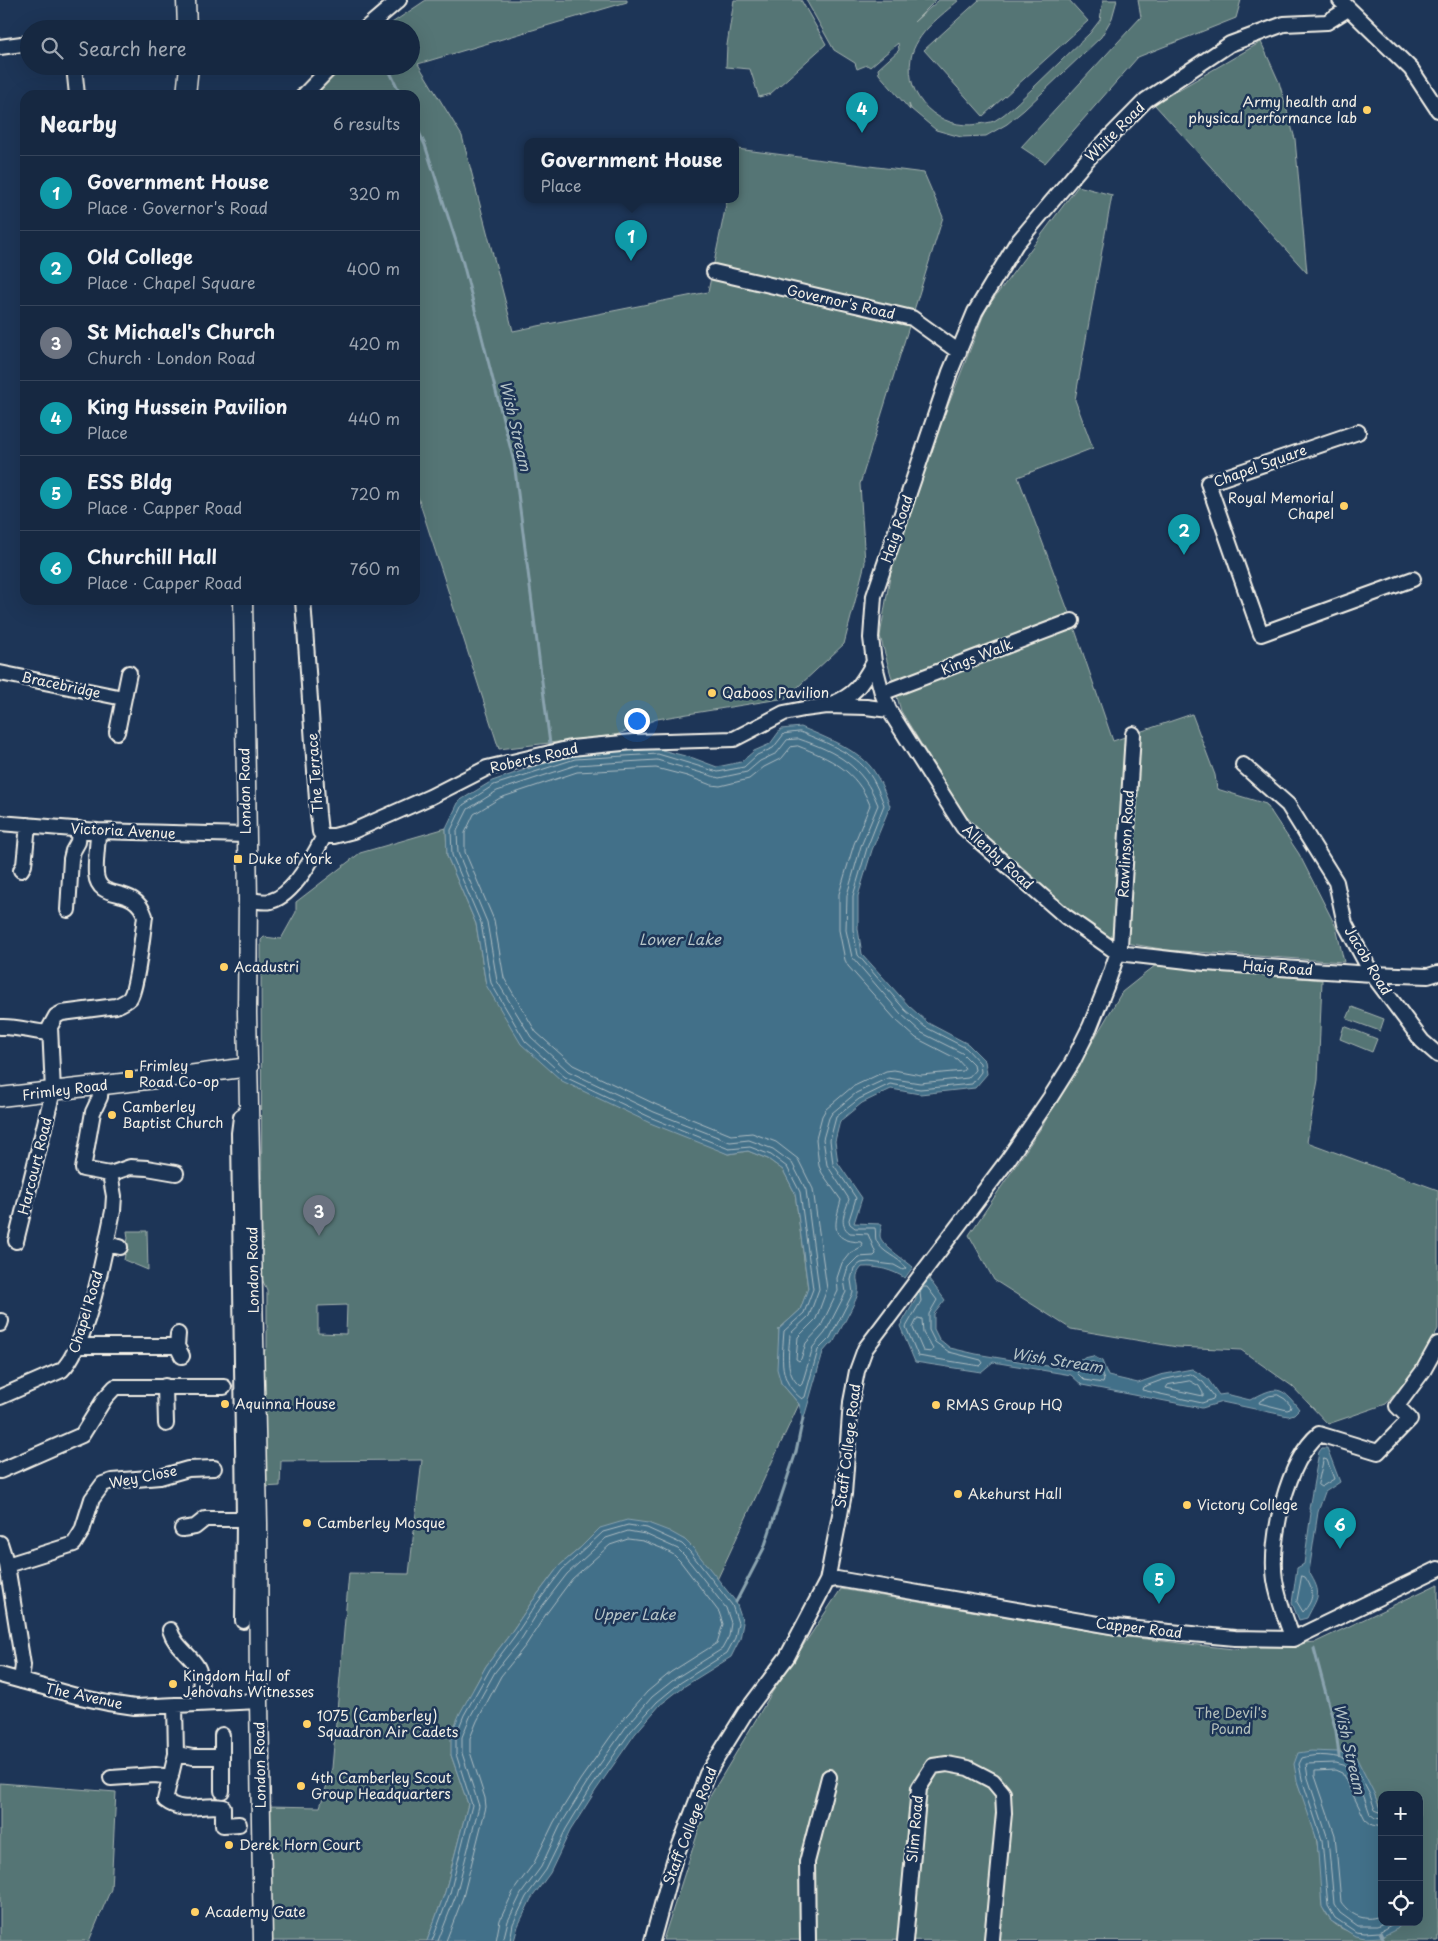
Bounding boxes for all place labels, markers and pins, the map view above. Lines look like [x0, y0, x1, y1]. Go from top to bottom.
place label: Army health and physical performance lab [1188, 91, 1357, 128]
pin: 4 [846, 92, 878, 133]
marker: Army health and physical performance lab [1361, 104, 1373, 116]
pin: 1 [615, 220, 647, 261]
place label: Royal Memorial Chapel [1228, 487, 1334, 524]
marker: Royal Memorial Chapel [1338, 500, 1350, 512]
pin: 2 [1168, 514, 1200, 555]
place label: Qaboos Pavilion [722, 682, 829, 703]
marker: Qaboos Pavilion [706, 687, 718, 699]
place label: Duke of York [248, 848, 332, 869]
marker: Duke of York [232, 853, 244, 865]
place label: Acadustri [234, 956, 299, 977]
marker: Acadustri [218, 961, 230, 973]
place label: Frimley Road Co-op [139, 1055, 219, 1092]
marker: Frimley Road Co-op [123, 1068, 135, 1080]
place label: Camberley Baptist Church [122, 1096, 223, 1133]
marker: Camberley Baptist Church [106, 1109, 118, 1121]
pin: 3 [303, 1195, 335, 1236]
place label: Aquinna House [235, 1393, 336, 1414]
place label: RMAS Group HQ [946, 1394, 1063, 1415]
marker: Aquinna House [219, 1398, 231, 1410]
marker: RMAS Group HQ [930, 1399, 942, 1411]
place label: Akehurst Hall [968, 1483, 1062, 1504]
marker: Akehurst Hall [952, 1488, 964, 1500]
place label: Victory College [1197, 1494, 1298, 1515]
marker: Victory College [1181, 1499, 1193, 1511]
pin: 6 [1324, 1508, 1356, 1549]
place label: Camberley Mosque [317, 1512, 446, 1533]
marker: Camberley Mosque [301, 1517, 313, 1529]
pin: 5 [1143, 1563, 1175, 1604]
place label: Kingdom Hall of Jehovahs Witnesses [183, 1665, 314, 1702]
marker: Kingdom Hall of Jehovahs Witnesses [167, 1678, 179, 1690]
place label: 1075 (Camberley) Squadron Air Cadets [317, 1705, 459, 1742]
marker: 1075 (Camberley) Squadron Air Cadets [301, 1718, 313, 1730]
place label: 4th Camberley Scout Group Headquarters [311, 1767, 452, 1804]
marker: 4th Camberley Scout Group Headquarters [295, 1780, 307, 1792]
place label: Derek Horn Court [239, 1834, 361, 1855]
marker: Derek Horn Court [223, 1839, 235, 1851]
place label: Academy Gate [205, 1901, 306, 1922]
marker: Academy Gate [189, 1906, 201, 1918]

